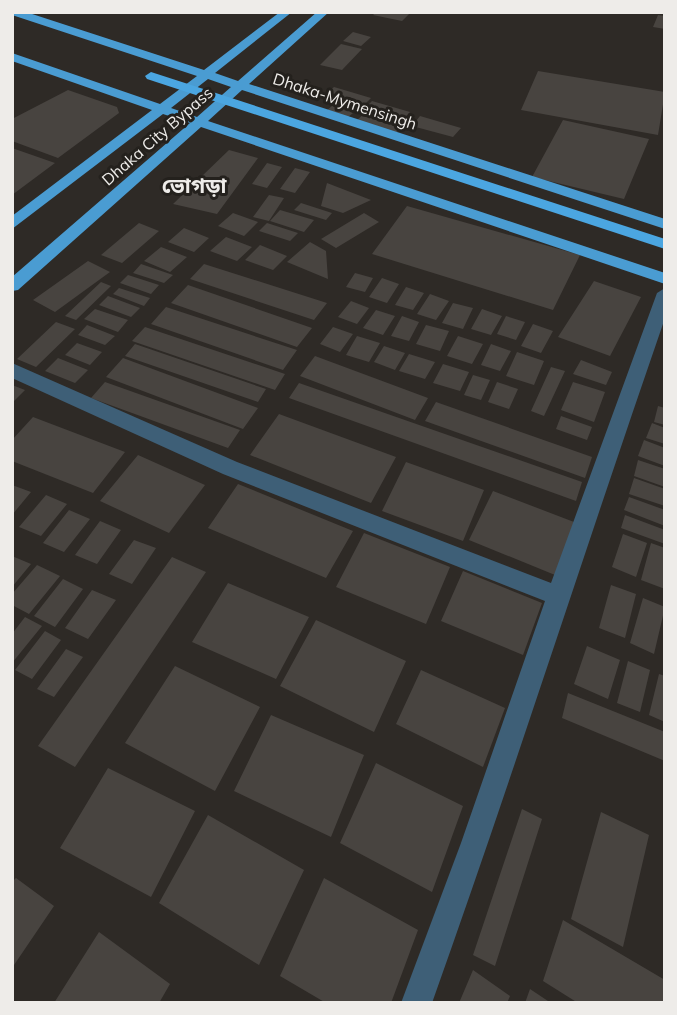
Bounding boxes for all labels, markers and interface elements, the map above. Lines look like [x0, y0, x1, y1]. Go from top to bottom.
street label: Dhaka-Mymensingh [271, 68, 419, 134]
street label: Dhaka City Bypass [97, 82, 217, 190]
district label: ভোগড়া [162, 172, 227, 198]

